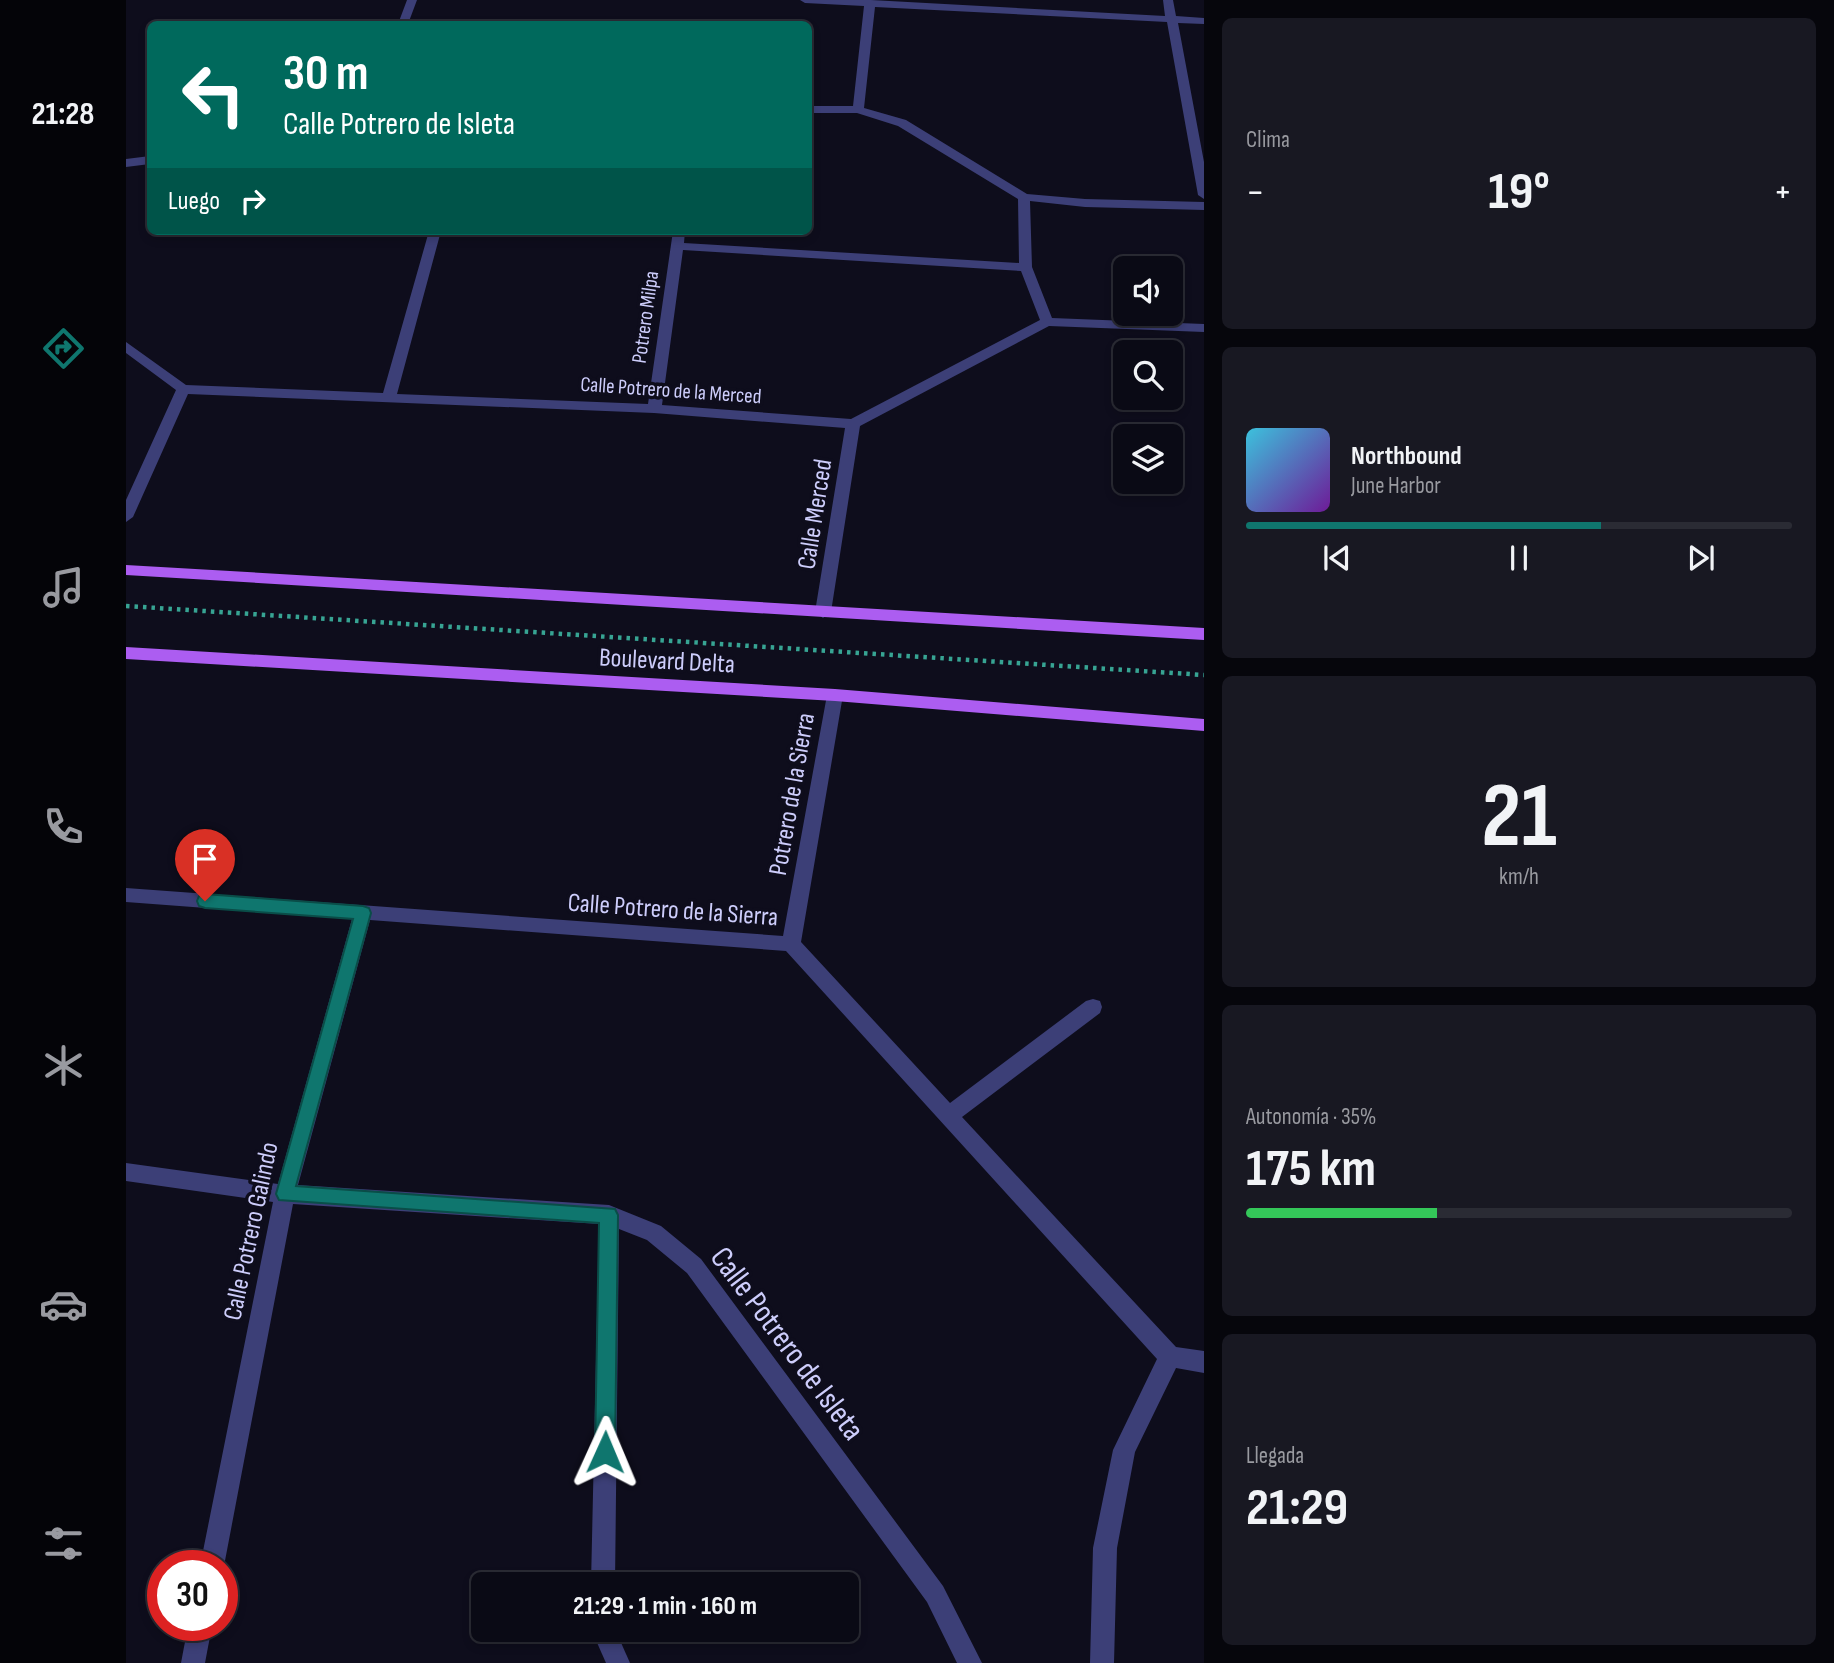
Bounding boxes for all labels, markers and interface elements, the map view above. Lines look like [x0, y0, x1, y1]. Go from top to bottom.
text: 30 m [283, 45, 368, 104]
icon: left [168, 49, 259, 140]
text: 21:28 [32, 95, 94, 134]
text: Calle Potrero de Isleta [283, 105, 515, 144]
text: Clima [1246, 126, 1290, 154]
text: 19° [1488, 161, 1550, 224]
text: − [1246, 170, 1265, 215]
text: + [1773, 170, 1792, 215]
icon: right [234, 182, 272, 220]
text: Luego [168, 186, 220, 217]
map controls [1113, 256, 1183, 494]
button: sound [1113, 256, 1183, 326]
street label: Potrero Milpa [627, 269, 664, 365]
icon: directions [39, 324, 88, 373]
button: search [1113, 340, 1183, 410]
street label: Calle Potrero de la Merced [580, 372, 762, 409]
button: layers [1113, 424, 1183, 494]
text: Northbound [1351, 441, 1462, 472]
street label: Calle Merced [791, 457, 839, 571]
text: June Harbor [1351, 472, 1441, 500]
icon: previous [1318, 539, 1356, 577]
icon: pause [1500, 539, 1538, 577]
icon: next [1682, 539, 1720, 577]
icon: music [39, 563, 88, 612]
street label: Boulevard Delta [598, 642, 736, 681]
street label: Potrero de la Sierra [763, 711, 822, 878]
text: 21 [1481, 763, 1557, 872]
icon: phone [39, 802, 88, 851]
pin [175, 829, 235, 901]
icon: arrive [186, 840, 224, 878]
text: km/h [1499, 863, 1539, 891]
street label: Calle Potrero de la Sierra [567, 888, 779, 933]
icon: climate [39, 1041, 88, 1090]
text: Autonomía · 35% [1246, 1103, 1377, 1131]
text: 175 km [1246, 1138, 1376, 1201]
street label: Calle Potrero Galindo [217, 1139, 285, 1323]
street label: Calle Potrero de Isleta [701, 1239, 872, 1448]
icon: car [39, 1280, 88, 1329]
position arrow [568, 1415, 642, 1489]
text: Llegada [1246, 1442, 1304, 1470]
text: 21:29 [1246, 1477, 1348, 1540]
icon: filters [39, 1519, 88, 1568]
speed limit sign: 30 [147, 1550, 238, 1641]
text: 21:29 · 1 min · 160 m [573, 1591, 757, 1622]

